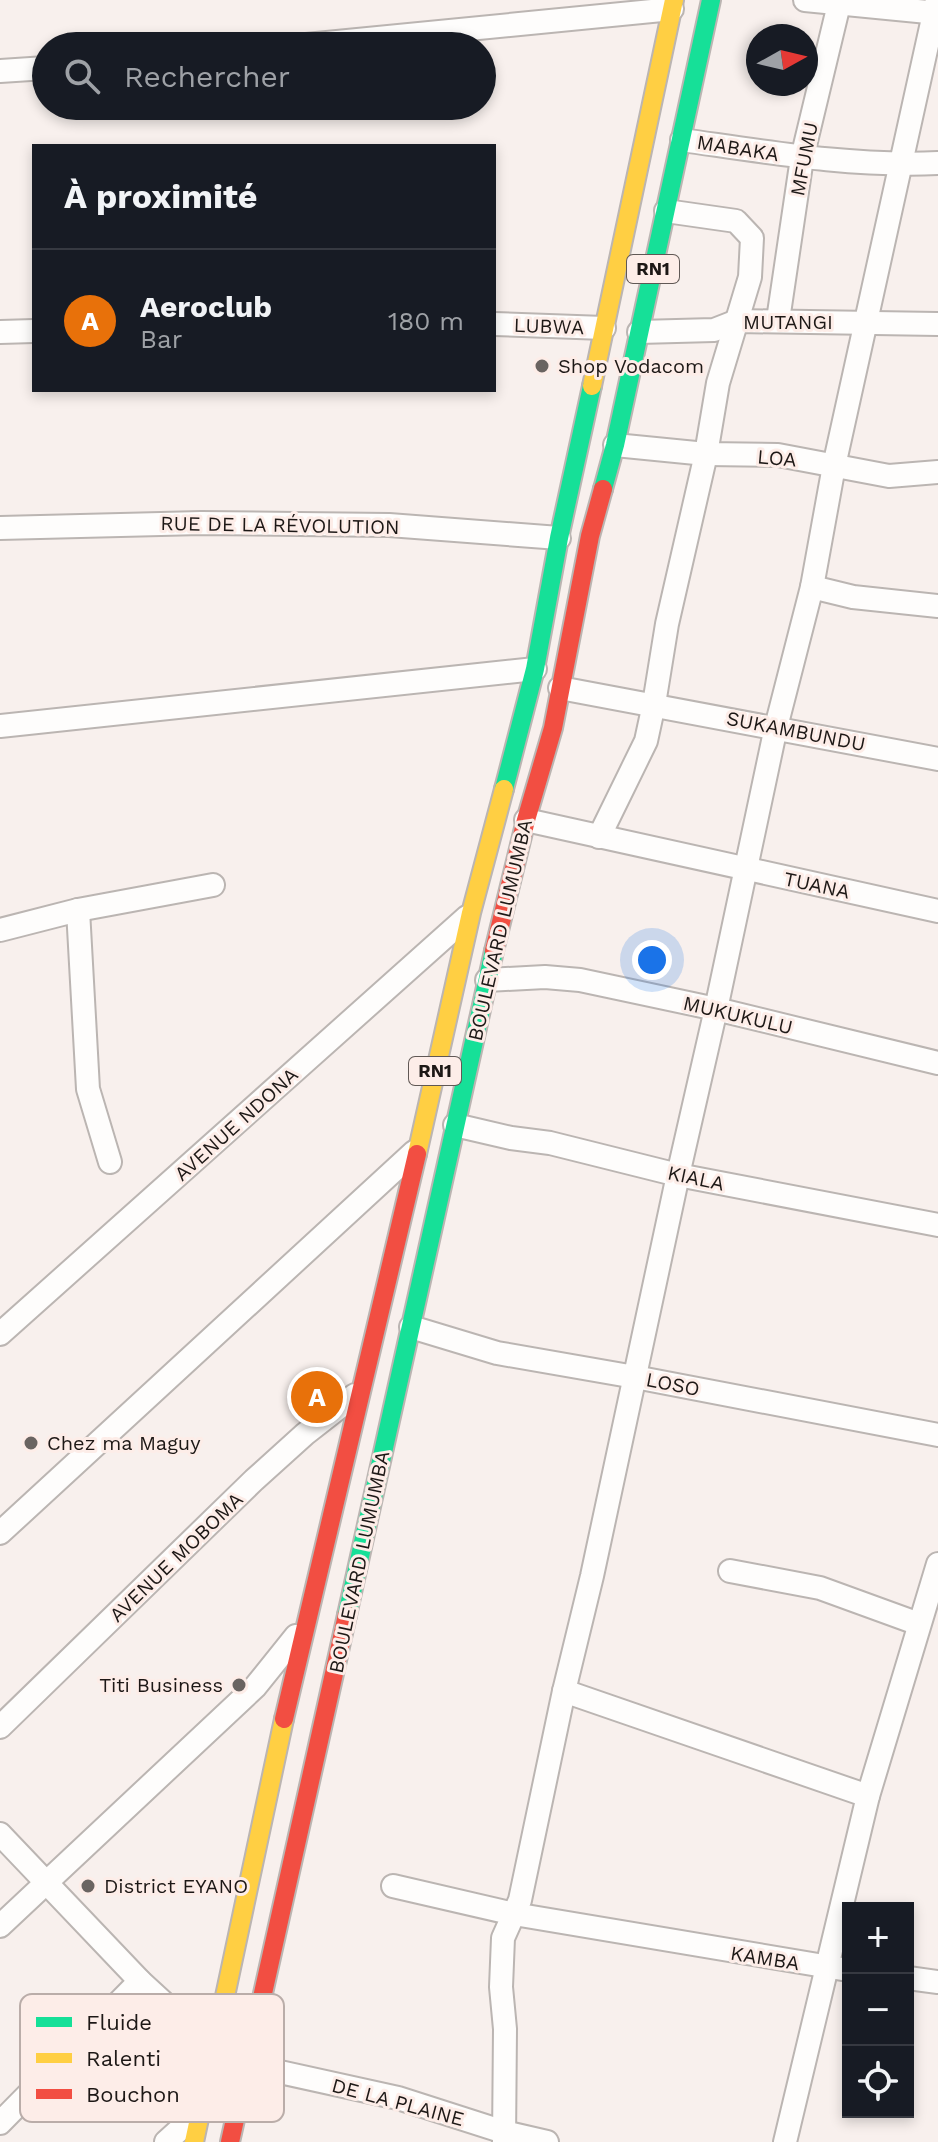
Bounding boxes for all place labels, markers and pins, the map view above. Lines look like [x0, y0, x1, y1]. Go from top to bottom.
place label: Shop Vodacom [558, 354, 704, 378]
marker: Shop Vodacom [533, 357, 551, 375]
pin: A [291, 1367, 343, 1427]
place label: Chez ma Maguy [47, 1431, 201, 1455]
marker: Chez ma Maguy [22, 1434, 40, 1452]
place label: Titi Business [99, 1673, 223, 1697]
marker: Titi Business [230, 1676, 248, 1694]
place label: District EYANO [104, 1874, 248, 1898]
marker: District EYANO [79, 1877, 97, 1895]

